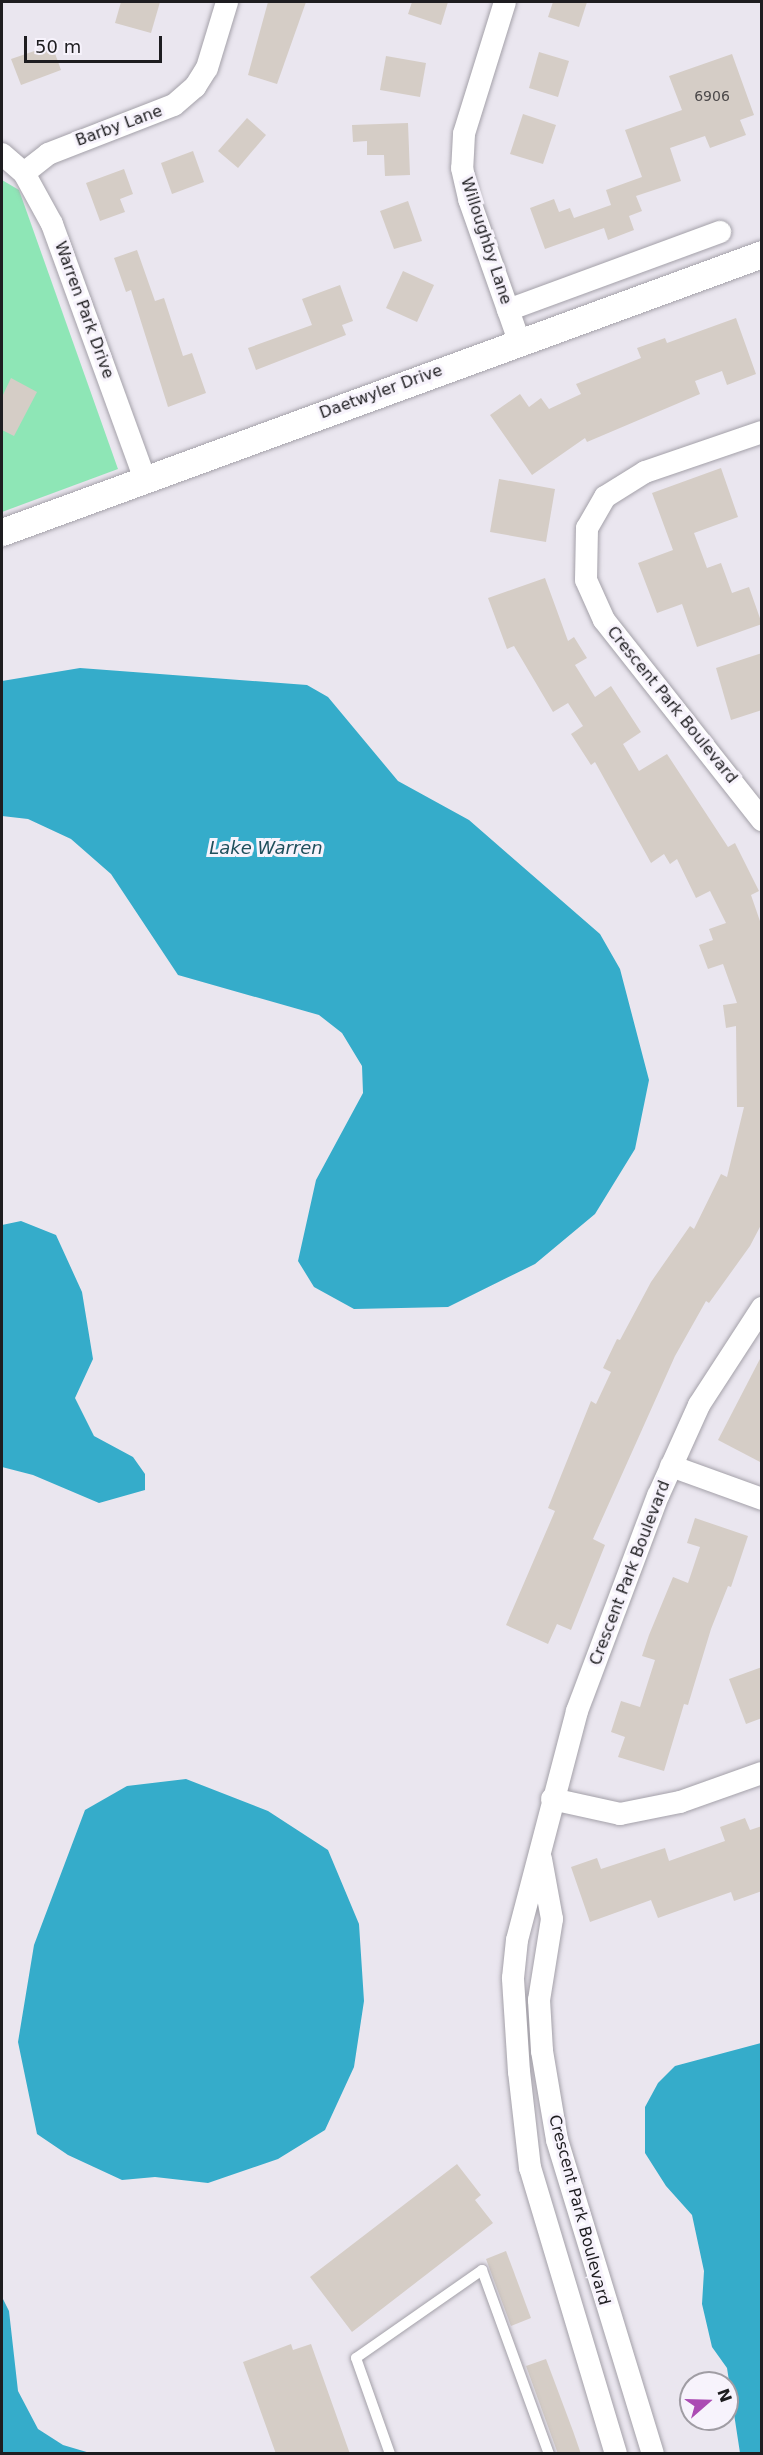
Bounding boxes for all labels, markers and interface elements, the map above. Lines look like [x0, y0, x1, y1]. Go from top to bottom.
scale bar [27, 24, 165, 62]
text: 50 m [35, 36, 81, 57]
house number: 6906 [694, 88, 730, 104]
street label: Barby Lane [73, 101, 165, 151]
street label: Willoughby Lane [456, 175, 516, 307]
street label: Warren Park Drive [50, 239, 118, 381]
street label: Daetwyler Drive [317, 361, 445, 423]
street label: Crescent Park Boulevard [603, 623, 741, 787]
water label: Lake Warren [209, 837, 323, 859]
street label: Crescent Park Boulevard [586, 1478, 674, 1668]
street label: Crescent Park Boulevard [544, 2113, 614, 2307]
north arrow [679, 2371, 739, 2431]
text: N [713, 2386, 736, 2405]

